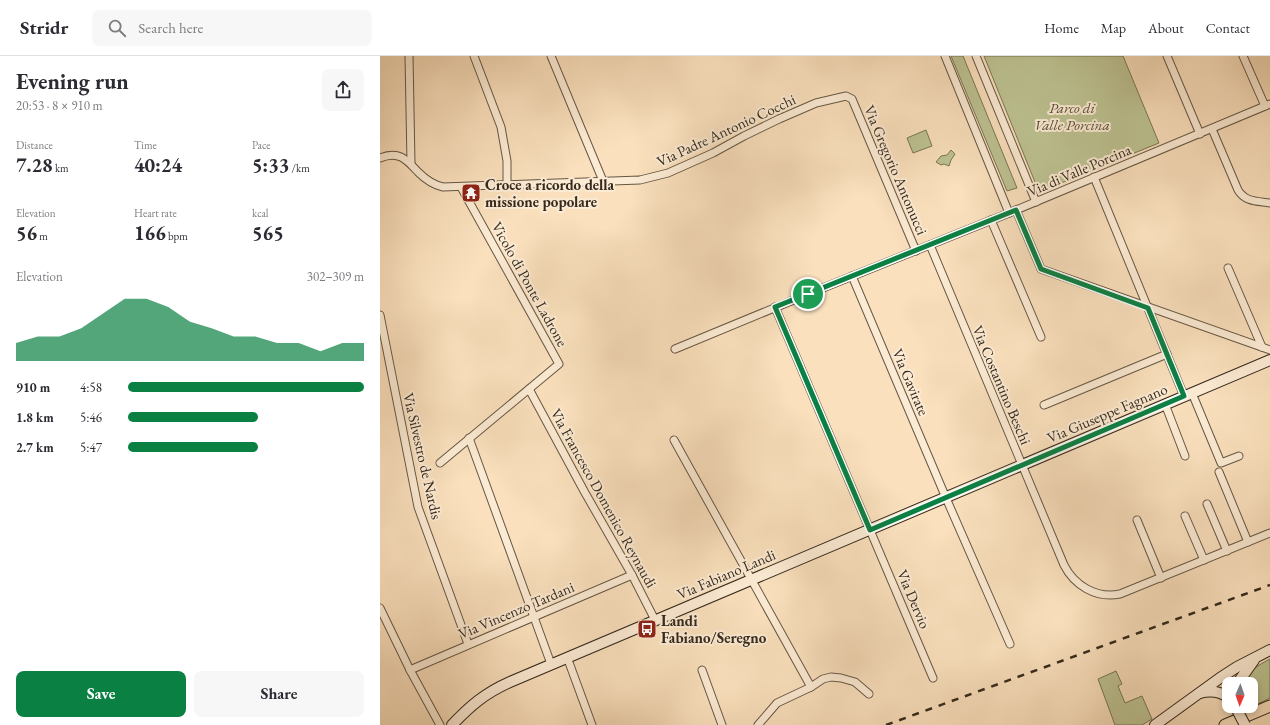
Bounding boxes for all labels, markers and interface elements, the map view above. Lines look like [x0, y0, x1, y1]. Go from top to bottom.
search box [92, 10, 372, 46]
text: Stridr [20, 15, 68, 40]
icon: search [106, 17, 128, 39]
text: Search here [138, 18, 203, 37]
text: Home [1044, 19, 1079, 37]
text: Map [1101, 19, 1126, 37]
text: About [1148, 19, 1184, 37]
text: Contact [1206, 19, 1250, 37]
text: Evening run [16, 67, 129, 96]
button: share [322, 69, 364, 111]
street label: Via Padre Antonio Cocchi [653, 89, 799, 171]
text: 20:53 · 8 × 910 m [16, 97, 103, 114]
park label: Parco di Valle Porcina [1034, 98, 1110, 134]
street label: Via Gregorio Antonucci [860, 102, 932, 238]
text: Distance [16, 138, 53, 152]
text: Time [134, 138, 157, 152]
text: Pace [252, 138, 270, 152]
street label: Via di Valle Porcina [1024, 140, 1134, 200]
text: 7.28 [16, 152, 53, 178]
text: 40:24 [134, 152, 182, 178]
text: 5:33 [252, 152, 289, 178]
text: km [53, 161, 69, 175]
text: /km [289, 161, 310, 175]
place label: Croce a ricordo della missione popolare [485, 175, 615, 211]
temple icon: Croce a ricordo della missione popolare [460, 182, 482, 204]
text: Elevation [16, 206, 56, 220]
text: Heart rate [134, 206, 177, 220]
text: kcal [252, 206, 269, 220]
street label: Vicolo di Ponte Ladrone [488, 218, 572, 350]
text: 56 [16, 220, 37, 246]
text: 166 [134, 220, 166, 246]
text: 565 [252, 220, 284, 246]
text: m [37, 229, 48, 243]
text: bpm [166, 229, 188, 243]
text: Elevation [16, 268, 63, 285]
text: 302–309 m [307, 268, 364, 285]
pin [791, 277, 825, 311]
icon: arrive [797, 283, 819, 305]
street label: Via Costantino Beschi [968, 323, 1036, 448]
street label: Via Gavirate [888, 346, 934, 418]
text: 910 m [16, 379, 50, 396]
text: 4:58 [80, 379, 102, 396]
street label: Via Giuseppe Fagnano [1044, 379, 1170, 447]
street label: Via Silvestro de Nardis [399, 391, 447, 521]
street label: Via Francesco Domenico Reynaudi [547, 405, 661, 591]
text: 1.8 km [16, 409, 54, 426]
text: 5:46 [80, 409, 102, 426]
text: 2.7 km [16, 439, 54, 456]
text: 5:47 [80, 439, 102, 456]
street label: Via Fabiano Landi [674, 545, 778, 603]
street label: Via Dervio [893, 567, 935, 631]
street label: Via Vincenzo Tardani [455, 577, 577, 643]
place label: Landi Fabiano/Seregno [661, 611, 767, 647]
bus stop icon: Landi Fabiano/Seregno [636, 618, 658, 640]
button: Save [16, 671, 186, 717]
button: Share [194, 671, 364, 717]
north arrow [1222, 677, 1258, 713]
map controls [1222, 677, 1258, 713]

